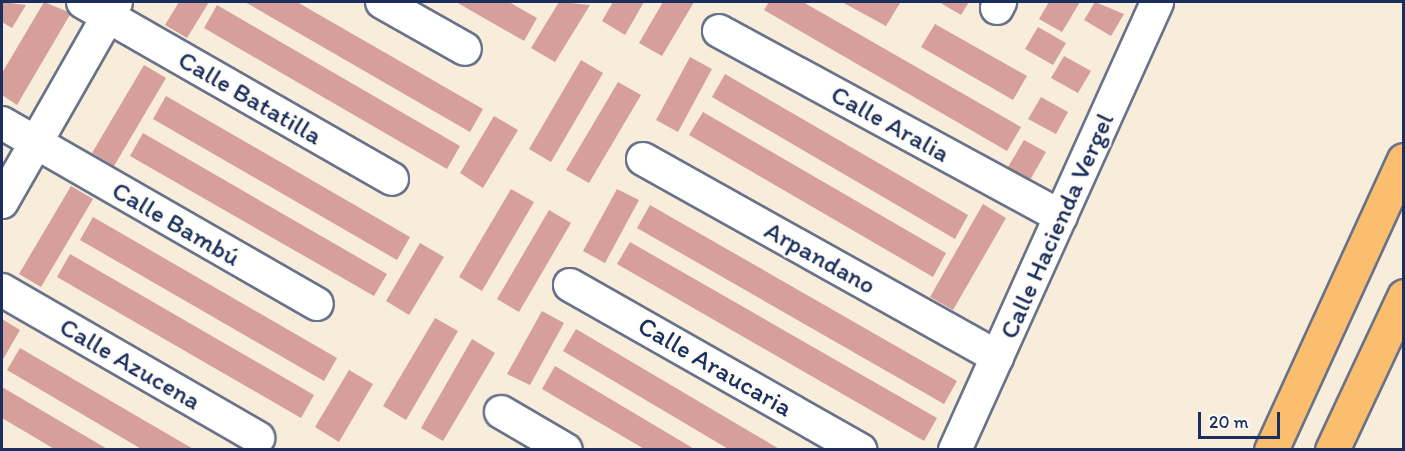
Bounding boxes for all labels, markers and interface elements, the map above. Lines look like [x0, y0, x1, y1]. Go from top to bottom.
street label: Calle Batatilla [173, 44, 327, 152]
street label: Calle Aralia [825, 79, 955, 169]
street label: Calle Hacienda Vergel [993, 108, 1121, 344]
street label: Calle Bambú [106, 175, 246, 273]
street label: Arpandano [759, 215, 881, 301]
street label: Calle Araucaria [632, 310, 798, 424]
street label: Calle Azucena [53, 311, 207, 417]
scale bar [1201, 400, 1284, 438]
text: 20 m [1209, 411, 1249, 433]

